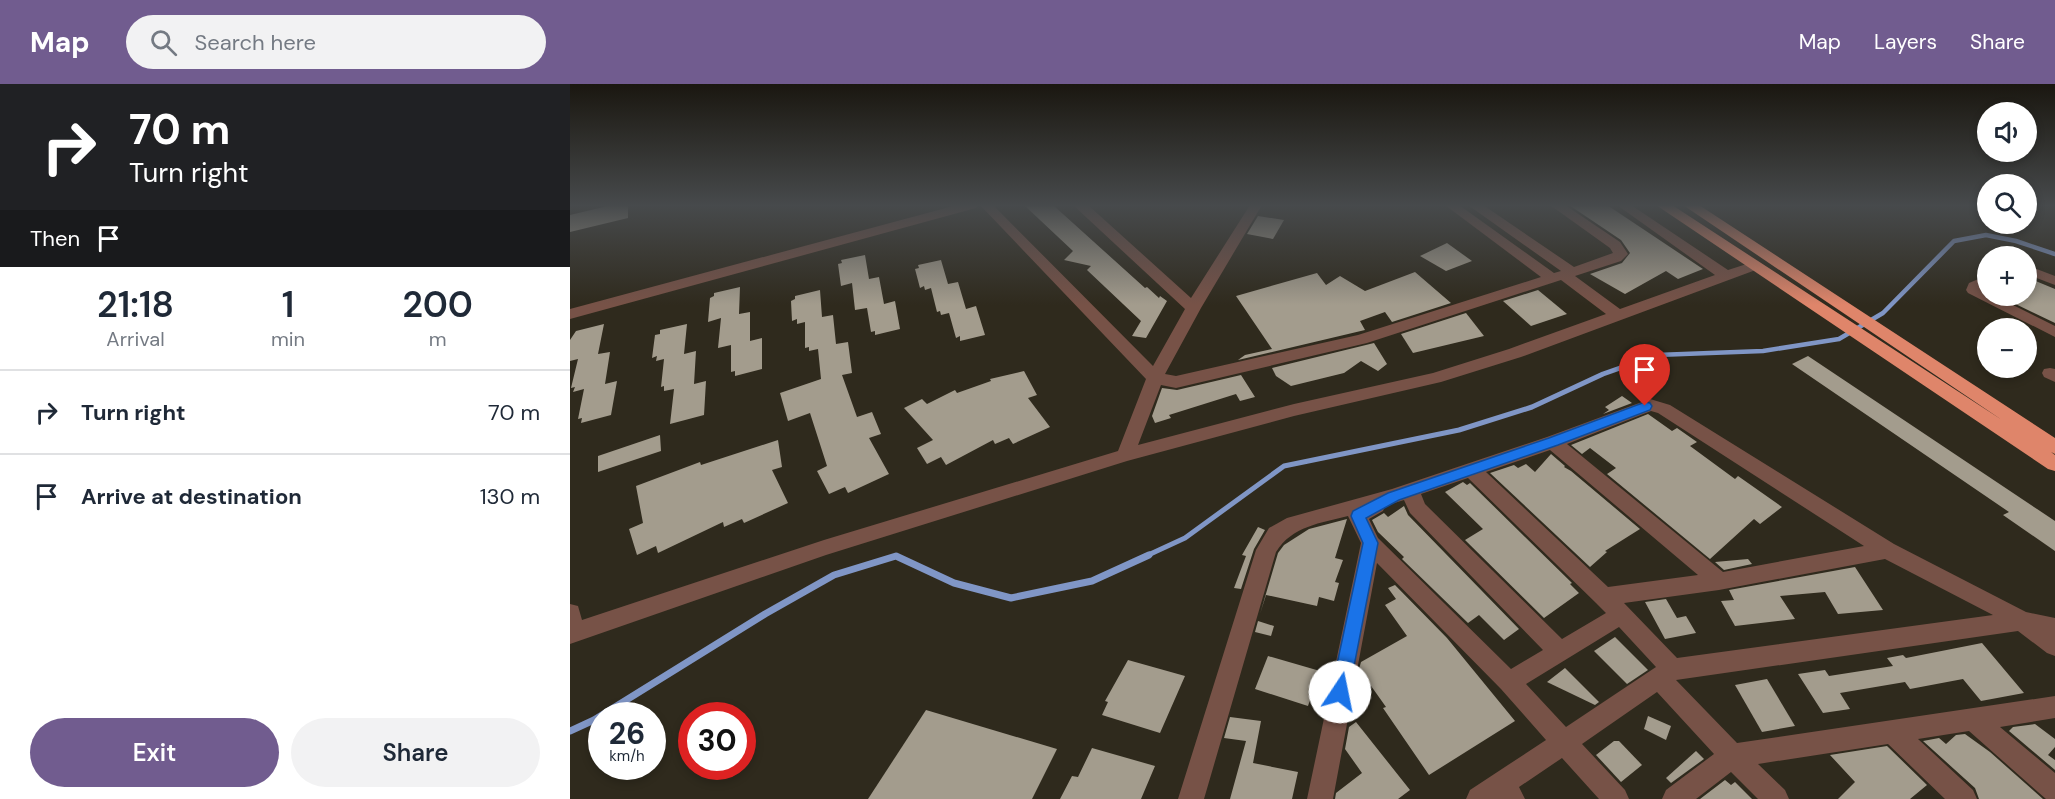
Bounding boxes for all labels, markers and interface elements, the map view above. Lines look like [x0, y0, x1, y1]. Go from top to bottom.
search box [126, 15, 546, 69]
text: Map [30, 24, 90, 61]
icon: search [147, 26, 180, 59]
text: Search here [195, 28, 316, 57]
text: Map [1799, 28, 1841, 56]
text: Layers [1874, 28, 1937, 56]
text: Share [1970, 28, 2025, 56]
text: 70 m [129, 102, 230, 157]
map controls [1977, 102, 2037, 378]
button: sound [1977, 102, 2037, 162]
icon: right [30, 108, 108, 186]
text: Turn right [129, 155, 249, 190]
button: search [1977, 174, 2037, 234]
icon: arrive [92, 222, 125, 255]
text: Then [30, 224, 80, 253]
button: + [1977, 246, 2037, 306]
text: 21:18 [97, 281, 174, 328]
text: 1 [282, 281, 294, 328]
text: 200 [402, 281, 473, 328]
button: − [1977, 318, 2037, 378]
text: Arrival [106, 326, 165, 352]
text: min [271, 326, 305, 352]
text: m [429, 326, 446, 352]
pin [1619, 344, 1670, 406]
icon: arrive [1628, 353, 1661, 386]
icon: right [30, 396, 63, 429]
text: Turn right [81, 398, 186, 427]
text: 70 m [488, 398, 540, 427]
icon: arrive [30, 480, 63, 513]
text: Arrive at destination [81, 482, 302, 511]
text: 130 m [480, 482, 540, 511]
position arrow [1308, 660, 1372, 724]
speed limit sign: 30 [678, 702, 756, 780]
text: 26 [609, 714, 645, 753]
button: Exit [30, 718, 279, 787]
button: Share [291, 718, 540, 787]
text: km/h [609, 746, 645, 766]

